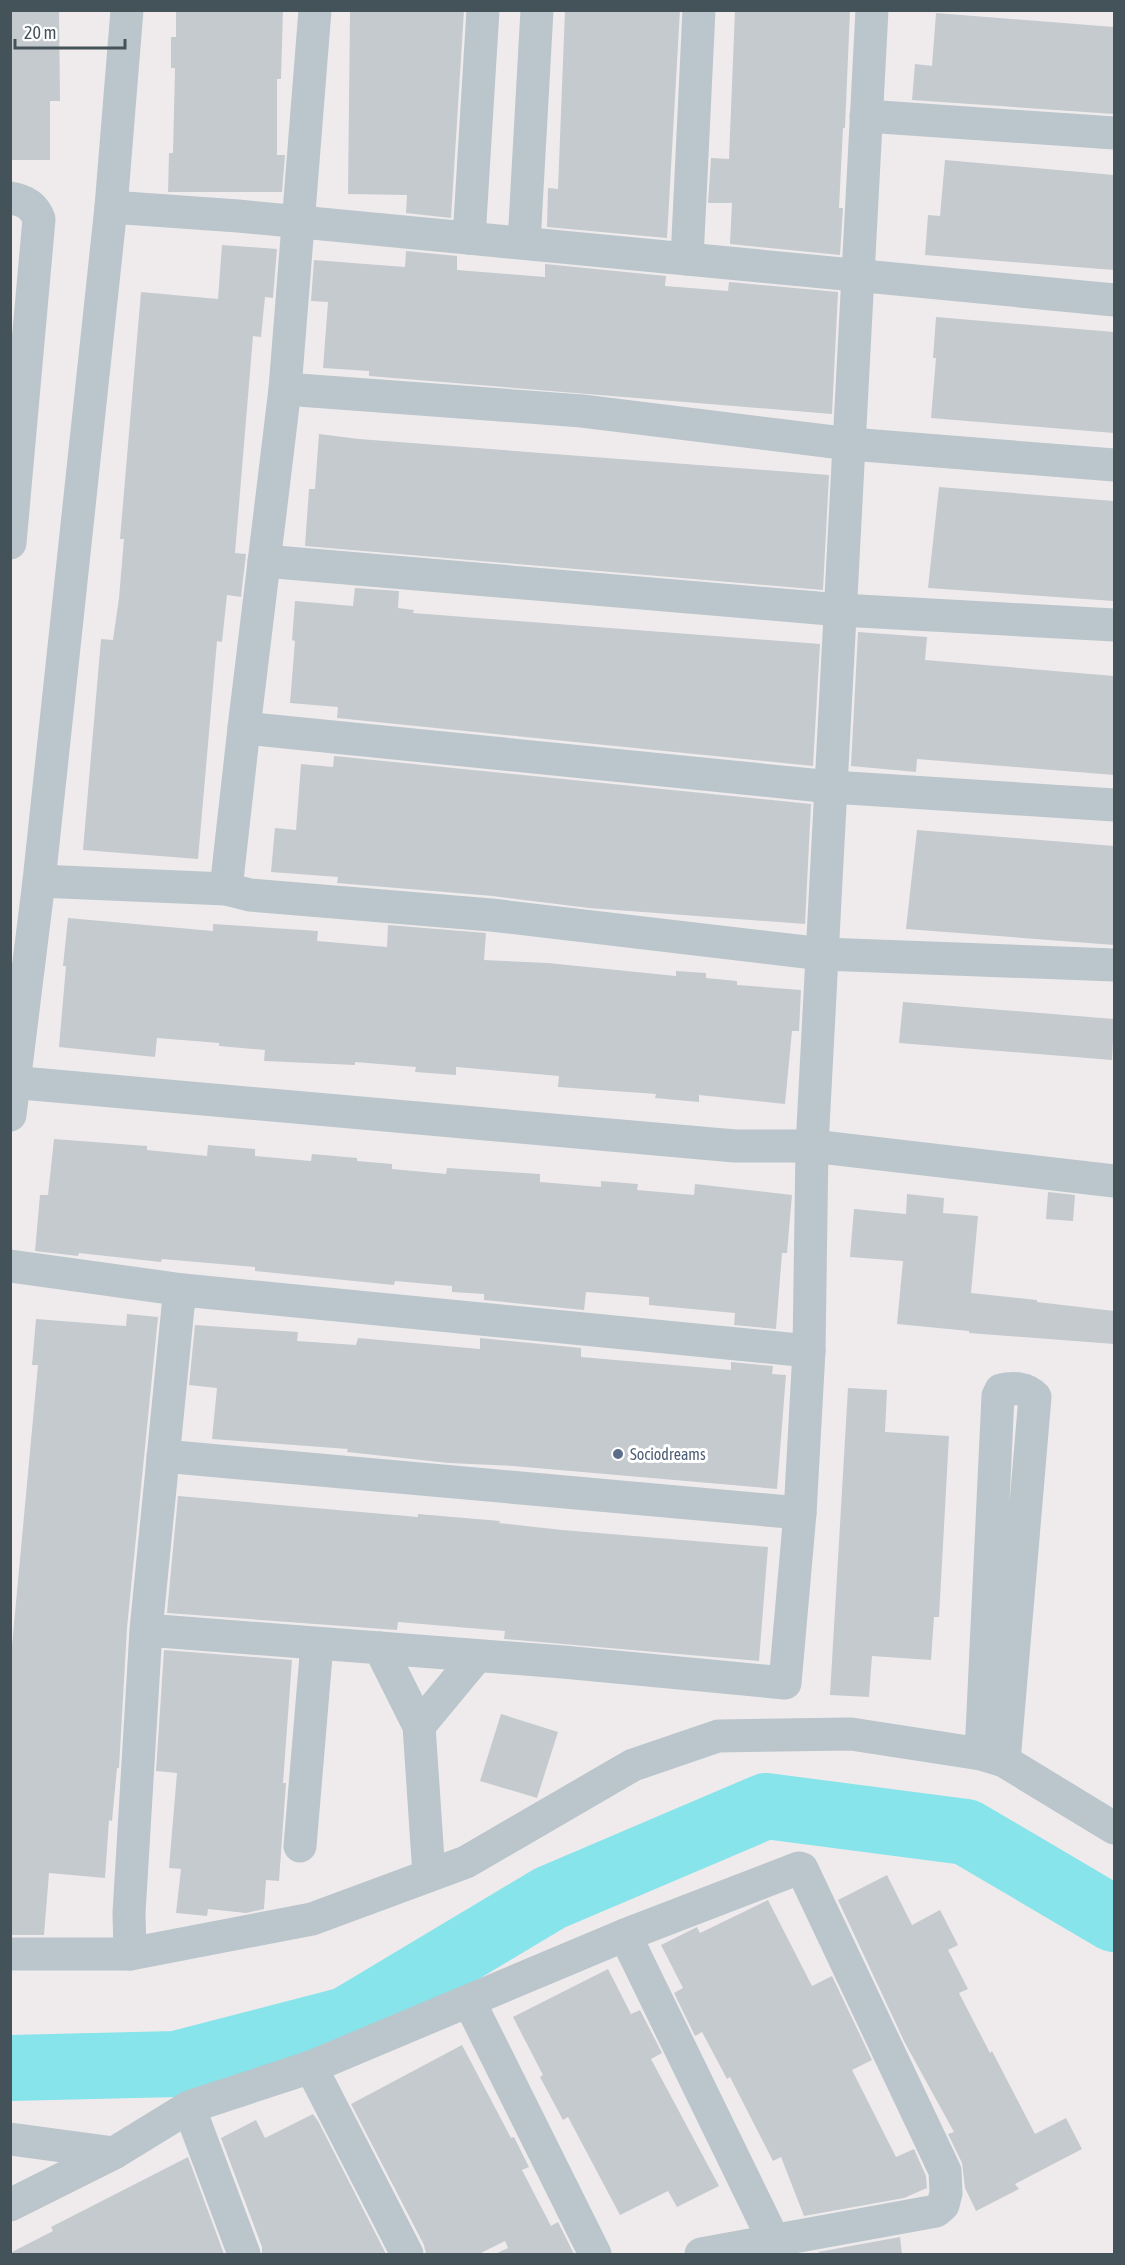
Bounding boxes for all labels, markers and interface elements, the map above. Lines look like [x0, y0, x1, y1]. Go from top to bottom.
scale bar [15, 12, 124, 50]
text: 20 m [24, 22, 56, 43]
place label: Sociodreams [630, 1445, 706, 1463]
marker: Sociodreams [611, 1447, 625, 1461]

